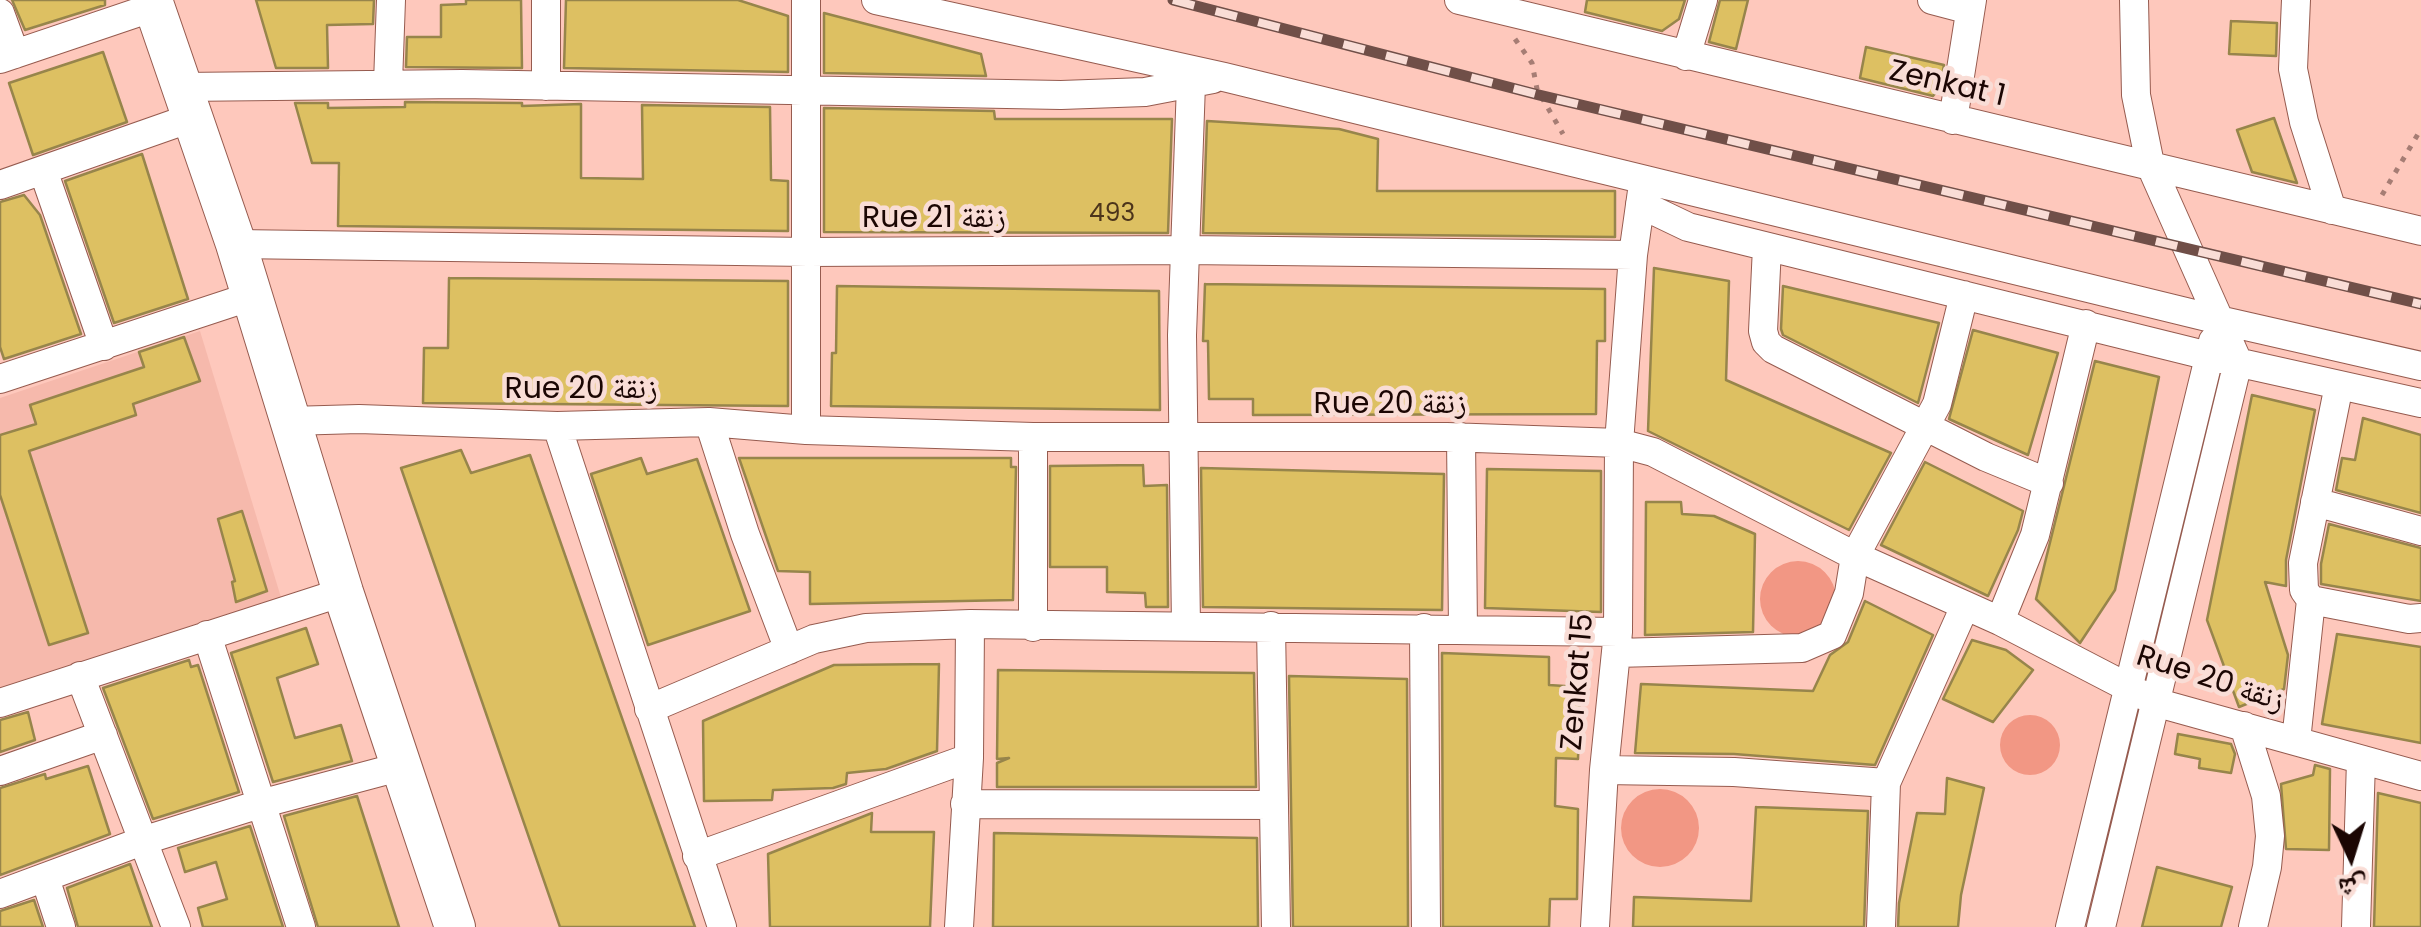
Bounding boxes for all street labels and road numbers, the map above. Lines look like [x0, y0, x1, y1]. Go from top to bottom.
street label: Zenkat 1 [1885, 54, 2009, 116]
street label: Rue 21 زنقة [862, 201, 1006, 237]
street label: Rue 20 زنقة [504, 372, 658, 408]
street label: Rue 20 زنقة [1313, 387, 1467, 423]
street label: Zenkat 15 [1555, 612, 1603, 752]
street label: Rue 20 زنقة [2132, 639, 2288, 721]

